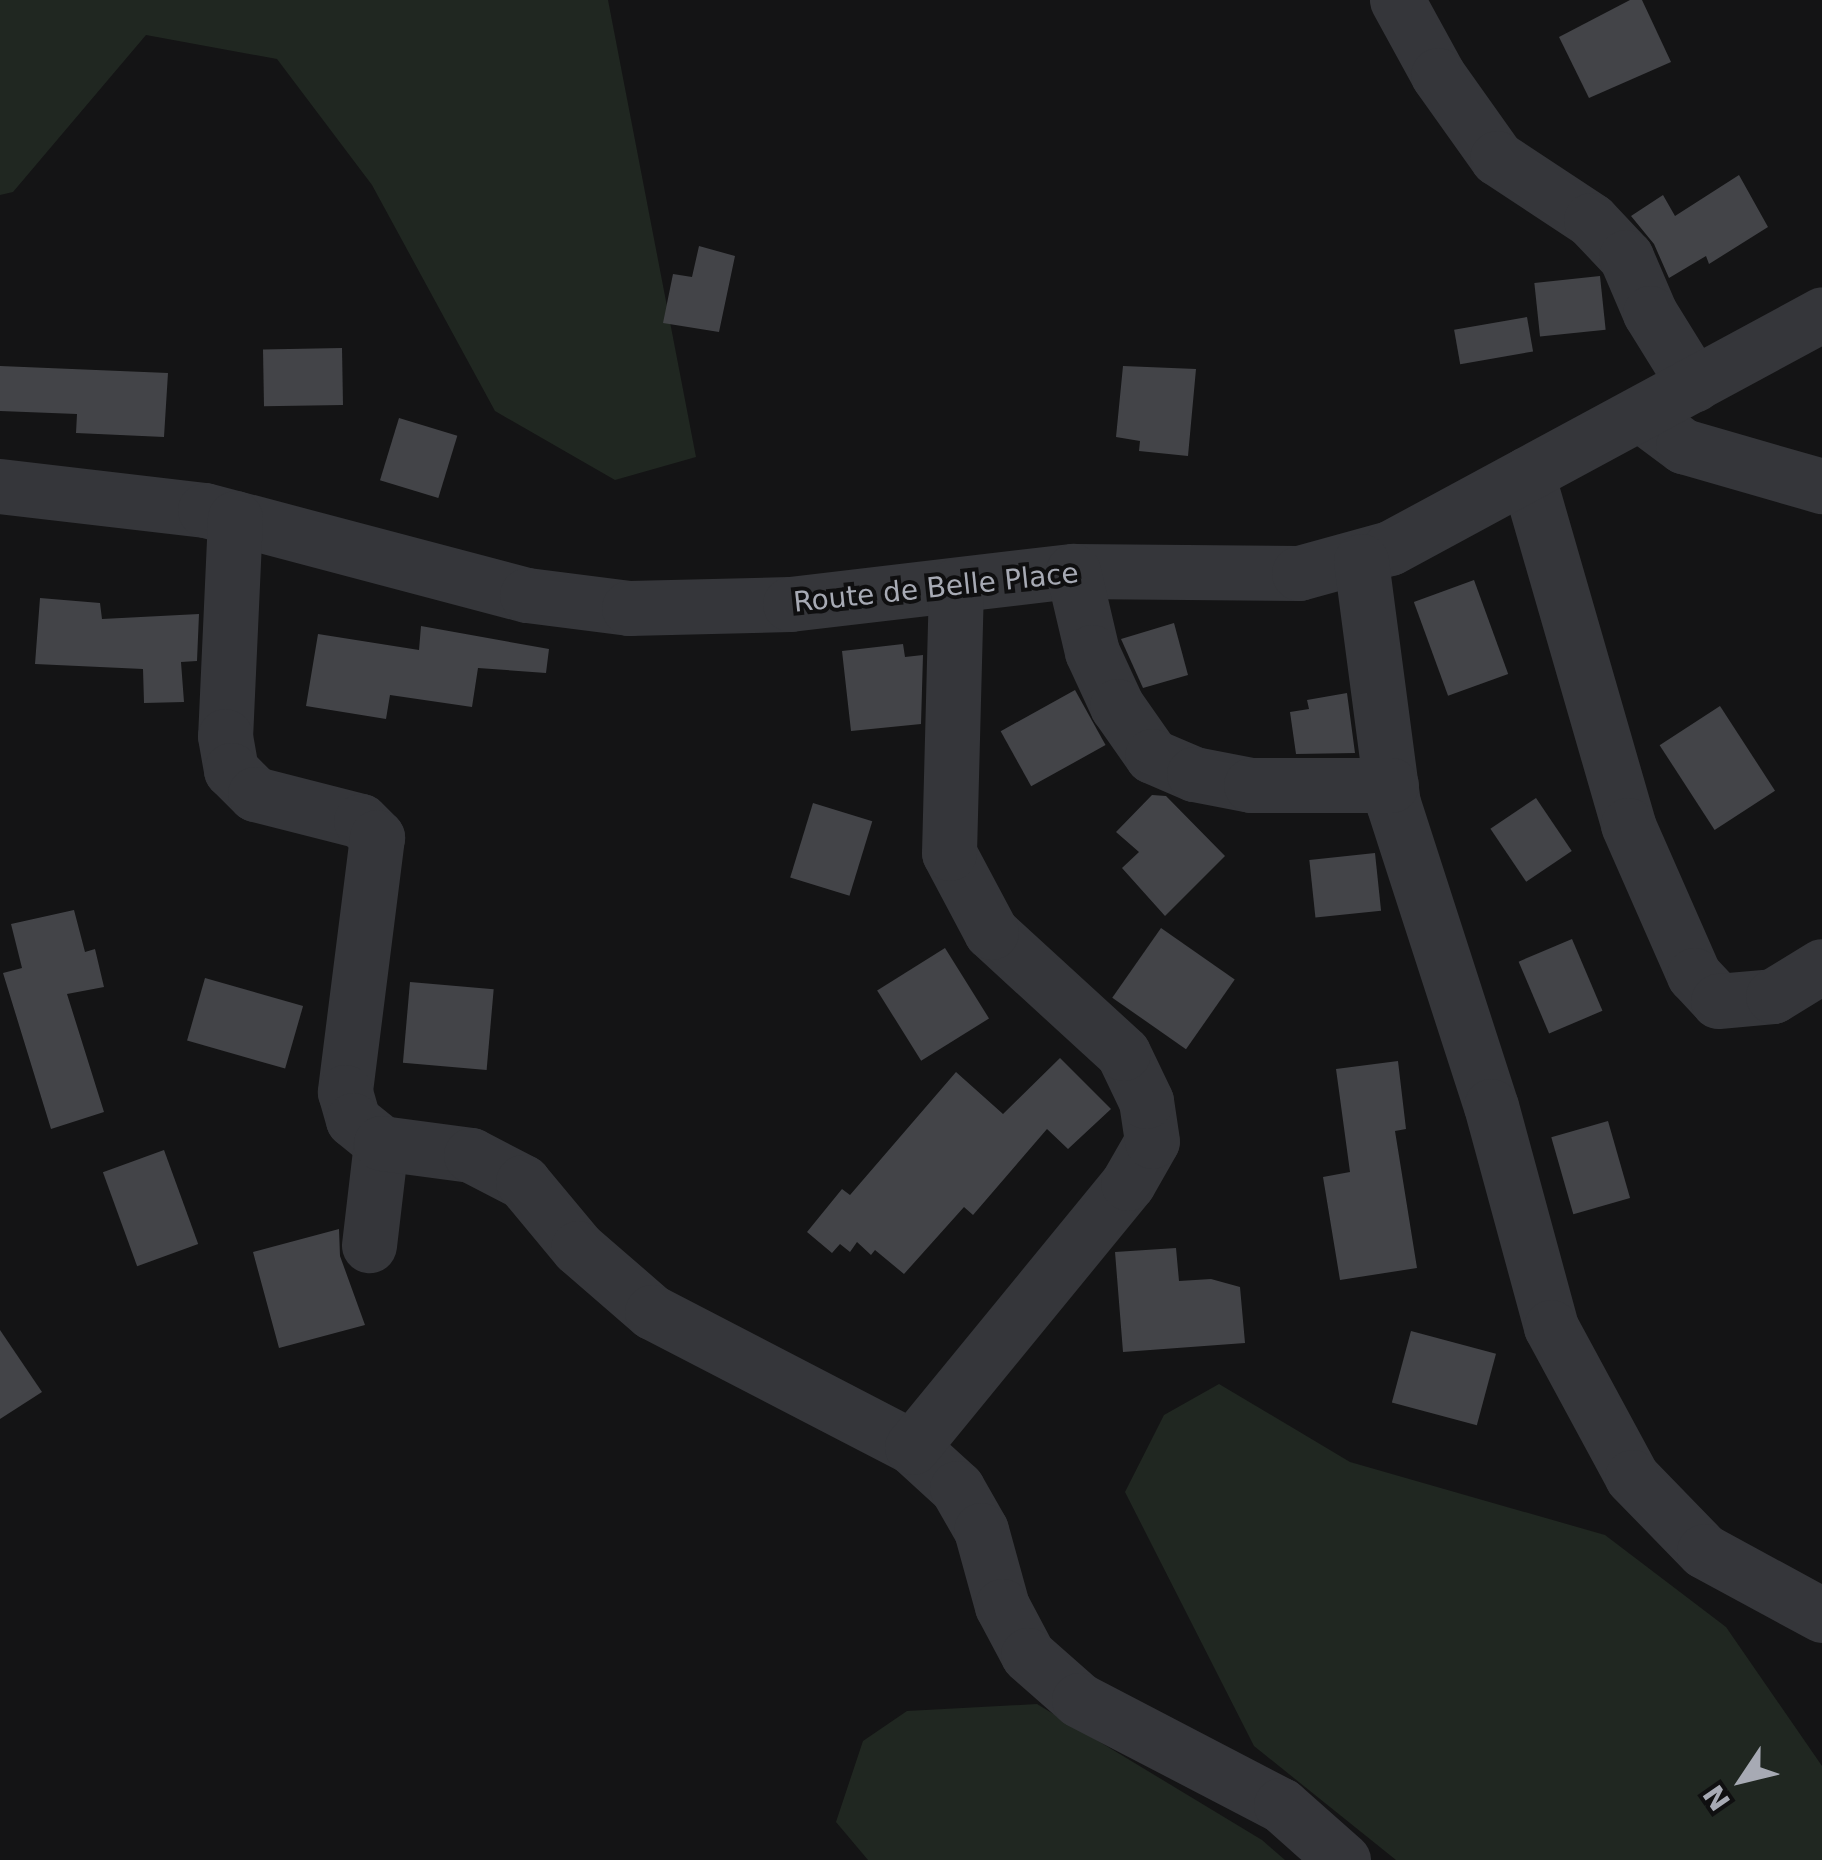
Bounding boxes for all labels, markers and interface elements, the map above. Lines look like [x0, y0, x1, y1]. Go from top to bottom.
street label: Route de Belle Place [792, 556, 1080, 620]
north arrow [1692, 1730, 1792, 1830]
text: N [1697, 1778, 1737, 1817]

